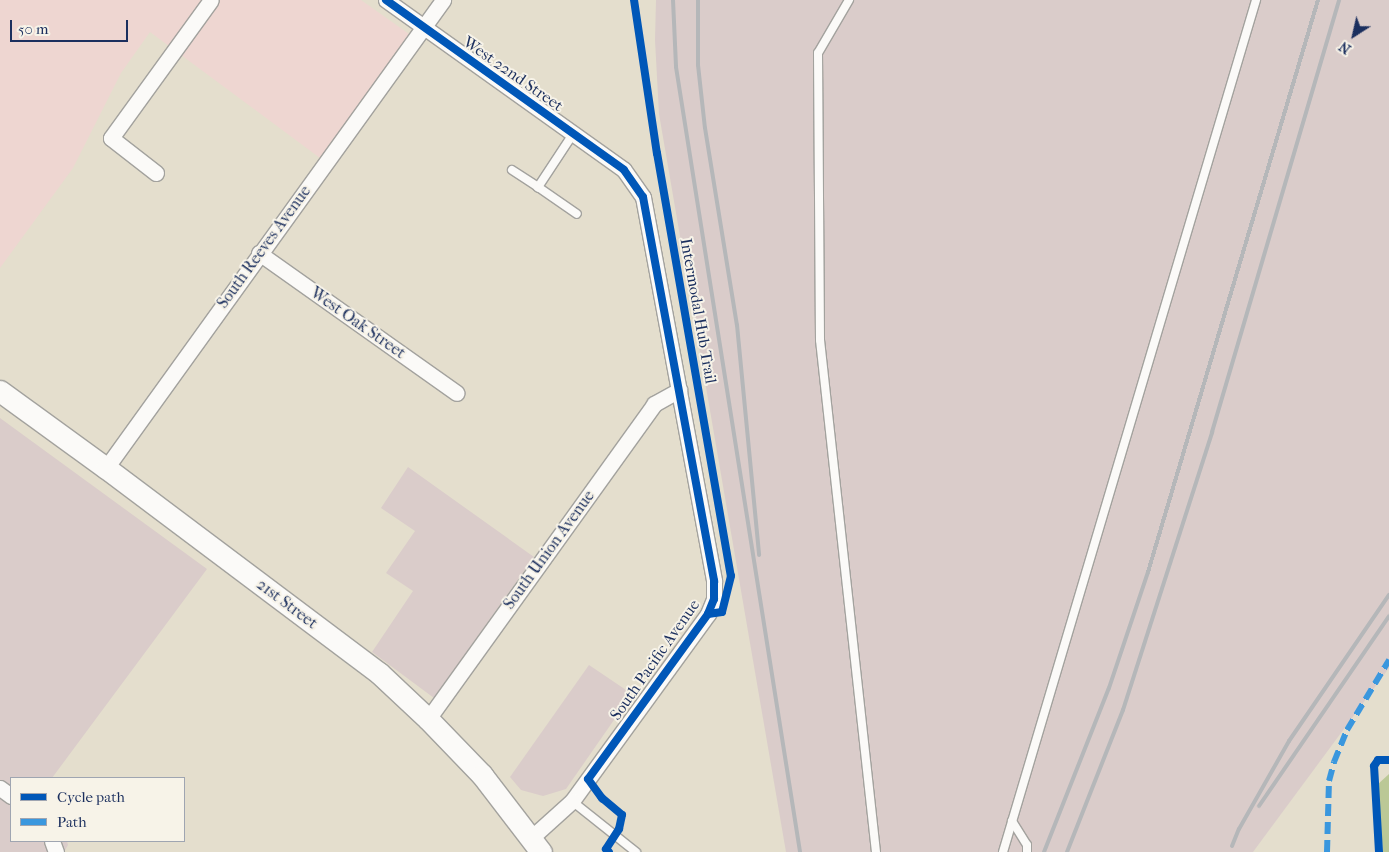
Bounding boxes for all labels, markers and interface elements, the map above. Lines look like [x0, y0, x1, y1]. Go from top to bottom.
scale bar [12, 10, 130, 42]
north arrow [1329, 10, 1379, 60]
text: 50 m [18, 20, 48, 38]
street label: West 22nd Street [459, 32, 567, 116]
text: N [1336, 38, 1354, 58]
street label: South Reeves Avenue [213, 182, 315, 312]
street label: Intermodal Hub Trail [676, 237, 720, 385]
street label: West Oak Street [307, 283, 409, 363]
street label: South Union Avenue [499, 487, 599, 613]
street label: 21st Street [253, 575, 321, 633]
street label: South Pacific Avenue [606, 596, 704, 724]
legend [10, 777, 185, 842]
text: Cycle path [57, 788, 125, 806]
text: Path [57, 813, 87, 831]

